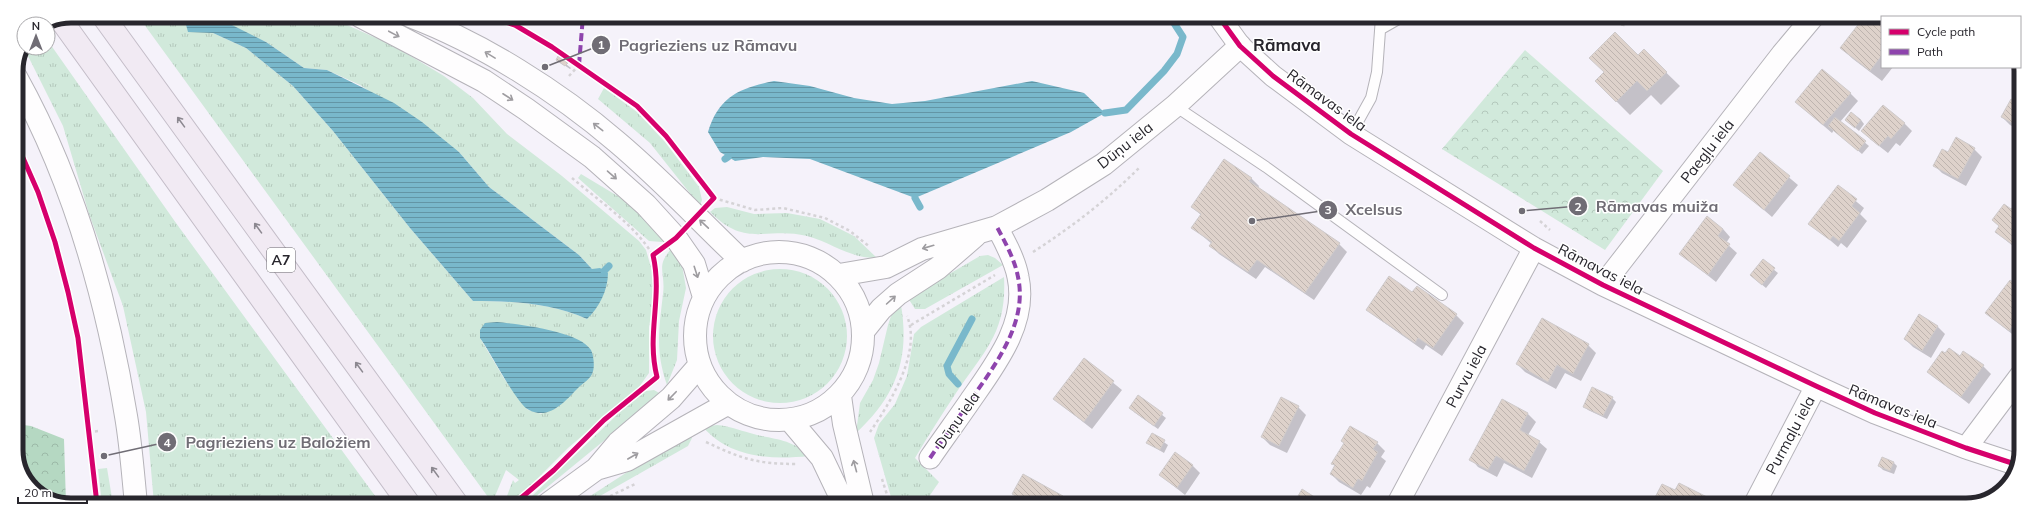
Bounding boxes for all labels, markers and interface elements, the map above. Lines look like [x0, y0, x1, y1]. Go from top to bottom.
north arrow [16, 16, 56, 56]
legend [1881, 16, 2021, 68]
text: N [32, 19, 40, 33]
text: Cycle path [1917, 24, 1975, 39]
one-way arrow [388, 31, 400, 39]
callout: Pagrieziens uz Rāmavu [591, 31, 805, 59]
district label: Rāmava [1253, 34, 1321, 55]
text: Pagrieziens uz Rāmavu [619, 35, 797, 55]
text: 1 [597, 37, 605, 52]
text: Path [1917, 44, 1943, 59]
one-way arrow [484, 51, 496, 59]
street label: Rāmavas iela [1283, 65, 1371, 135]
one-way arrow [502, 93, 513, 101]
street label: Paegļu iela [1676, 115, 1738, 187]
one-way arrow [177, 117, 186, 128]
street label: Dūņu iela [1093, 117, 1157, 173]
one-way arrow [593, 123, 604, 131]
one-way arrow [607, 170, 617, 180]
callout: Rāmavas muiža [1568, 192, 1726, 220]
callout: Xcelsus [1318, 196, 1411, 224]
text: Rāmavas muiža [1596, 196, 1718, 216]
text: Xcelsus [1344, 199, 1403, 219]
text: 2 [1574, 199, 1582, 214]
text: 3 [1324, 202, 1332, 217]
one-way arrow [699, 220, 709, 229]
one-way arrow [254, 222, 262, 233]
street label: Rāmavas iela [1555, 239, 1647, 299]
one-way arrow [922, 244, 935, 251]
road number: A7 [267, 248, 295, 272]
one-way arrow [693, 266, 700, 279]
one-way arrow [886, 295, 896, 305]
street label: Purvu iela [1441, 341, 1491, 411]
one-way arrow [355, 361, 363, 372]
street label: Rāmavas iela [1846, 380, 1940, 432]
street label: Dūņu iela [930, 388, 984, 452]
one-way arrow [667, 391, 677, 401]
street label: Purmaļu iela [1761, 392, 1819, 478]
callout: Pagrieziens uz Baložiem [157, 428, 378, 456]
text: Pagrieziens uz Baložiem [185, 432, 371, 452]
text: 4 [163, 435, 171, 450]
one-way arrow [627, 452, 639, 460]
one-way arrow [851, 460, 858, 473]
one-way arrow [430, 467, 439, 478]
scale bar [18, 479, 87, 505]
text: 20 m [24, 485, 52, 500]

